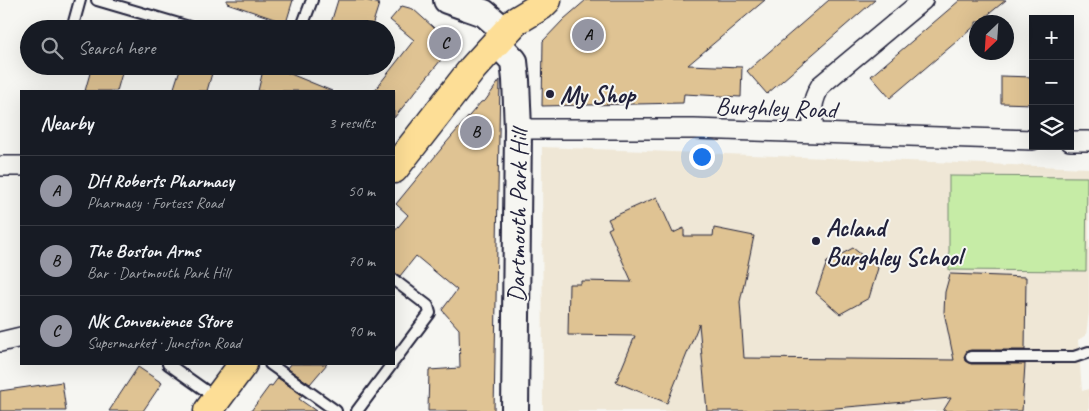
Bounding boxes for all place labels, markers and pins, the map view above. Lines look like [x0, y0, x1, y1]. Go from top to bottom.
pin: A [572, 16, 604, 54]
pin: C [429, 24, 461, 62]
place label: My Shop [560, 79, 638, 111]
marker: My Shop [544, 88, 556, 100]
pin: B [460, 113, 492, 151]
place label: Acland Burghley School [826, 212, 966, 273]
marker: Acland Burghley School [810, 235, 822, 247]

